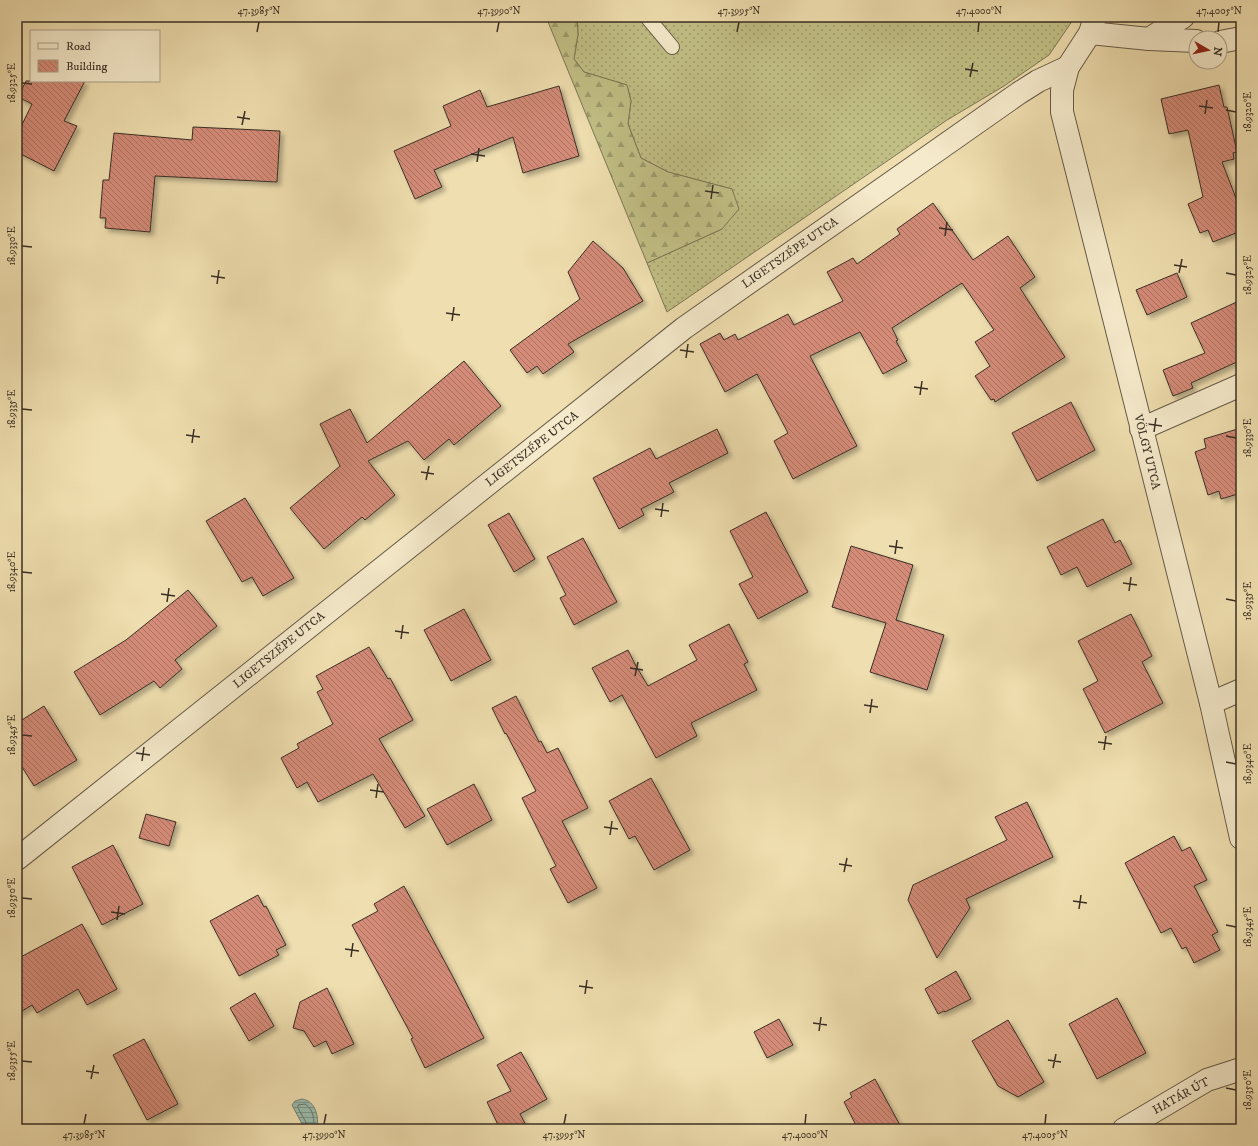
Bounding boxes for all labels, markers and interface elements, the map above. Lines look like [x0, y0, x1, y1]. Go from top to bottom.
text: 47.3985°N [237, 5, 281, 17]
text: 47.3990°N [477, 5, 521, 17]
text: 47.3995°N [717, 5, 761, 17]
text: 47.4000°N [956, 5, 1002, 17]
text: 47.4005°N [1196, 5, 1242, 17]
legend [30, 30, 160, 82]
north arrow [1188, 30, 1228, 70]
text: Road [66, 39, 91, 54]
text: N [1209, 46, 1225, 57]
text: Building [66, 59, 107, 74]
text: 18.9325°E [6, 63, 18, 103]
text: 18.9320°E [1242, 92, 1254, 132]
street label: LIGETSZÉPE UTCA [739, 214, 841, 292]
text: 18.9330°E [6, 226, 18, 266]
text: 18.9325°E [1242, 255, 1254, 295]
text: 18.9335°E [6, 390, 18, 428]
street label: LIGETSZÉPE UTCA [482, 408, 582, 490]
street label: VÖLGY UTCA [1130, 412, 1164, 491]
text: 18.9330°E [1242, 418, 1254, 458]
text: 18.9340°E [6, 551, 18, 593]
text: 18.9335°E [1242, 582, 1254, 620]
street label: LIGETSZÉPE UTCA [230, 608, 328, 692]
text: 18.9345°E [6, 715, 18, 755]
text: 18.9340°E [1242, 743, 1254, 785]
text: 18.9350°E [6, 878, 18, 918]
text: 18.9345°E [1242, 907, 1254, 947]
text: 18.9355°E [6, 1041, 18, 1081]
text: 18.9350°E [1242, 1070, 1254, 1110]
street label: HATÁR ÚT [1150, 1074, 1212, 1118]
text: 47.3985°N [62, 1129, 106, 1141]
text: 47.3990°N [302, 1129, 346, 1141]
text: 47.3995°N [542, 1129, 586, 1141]
text: 47.4000°N [782, 1129, 828, 1141]
text: 47.4005°N [1022, 1129, 1068, 1141]

